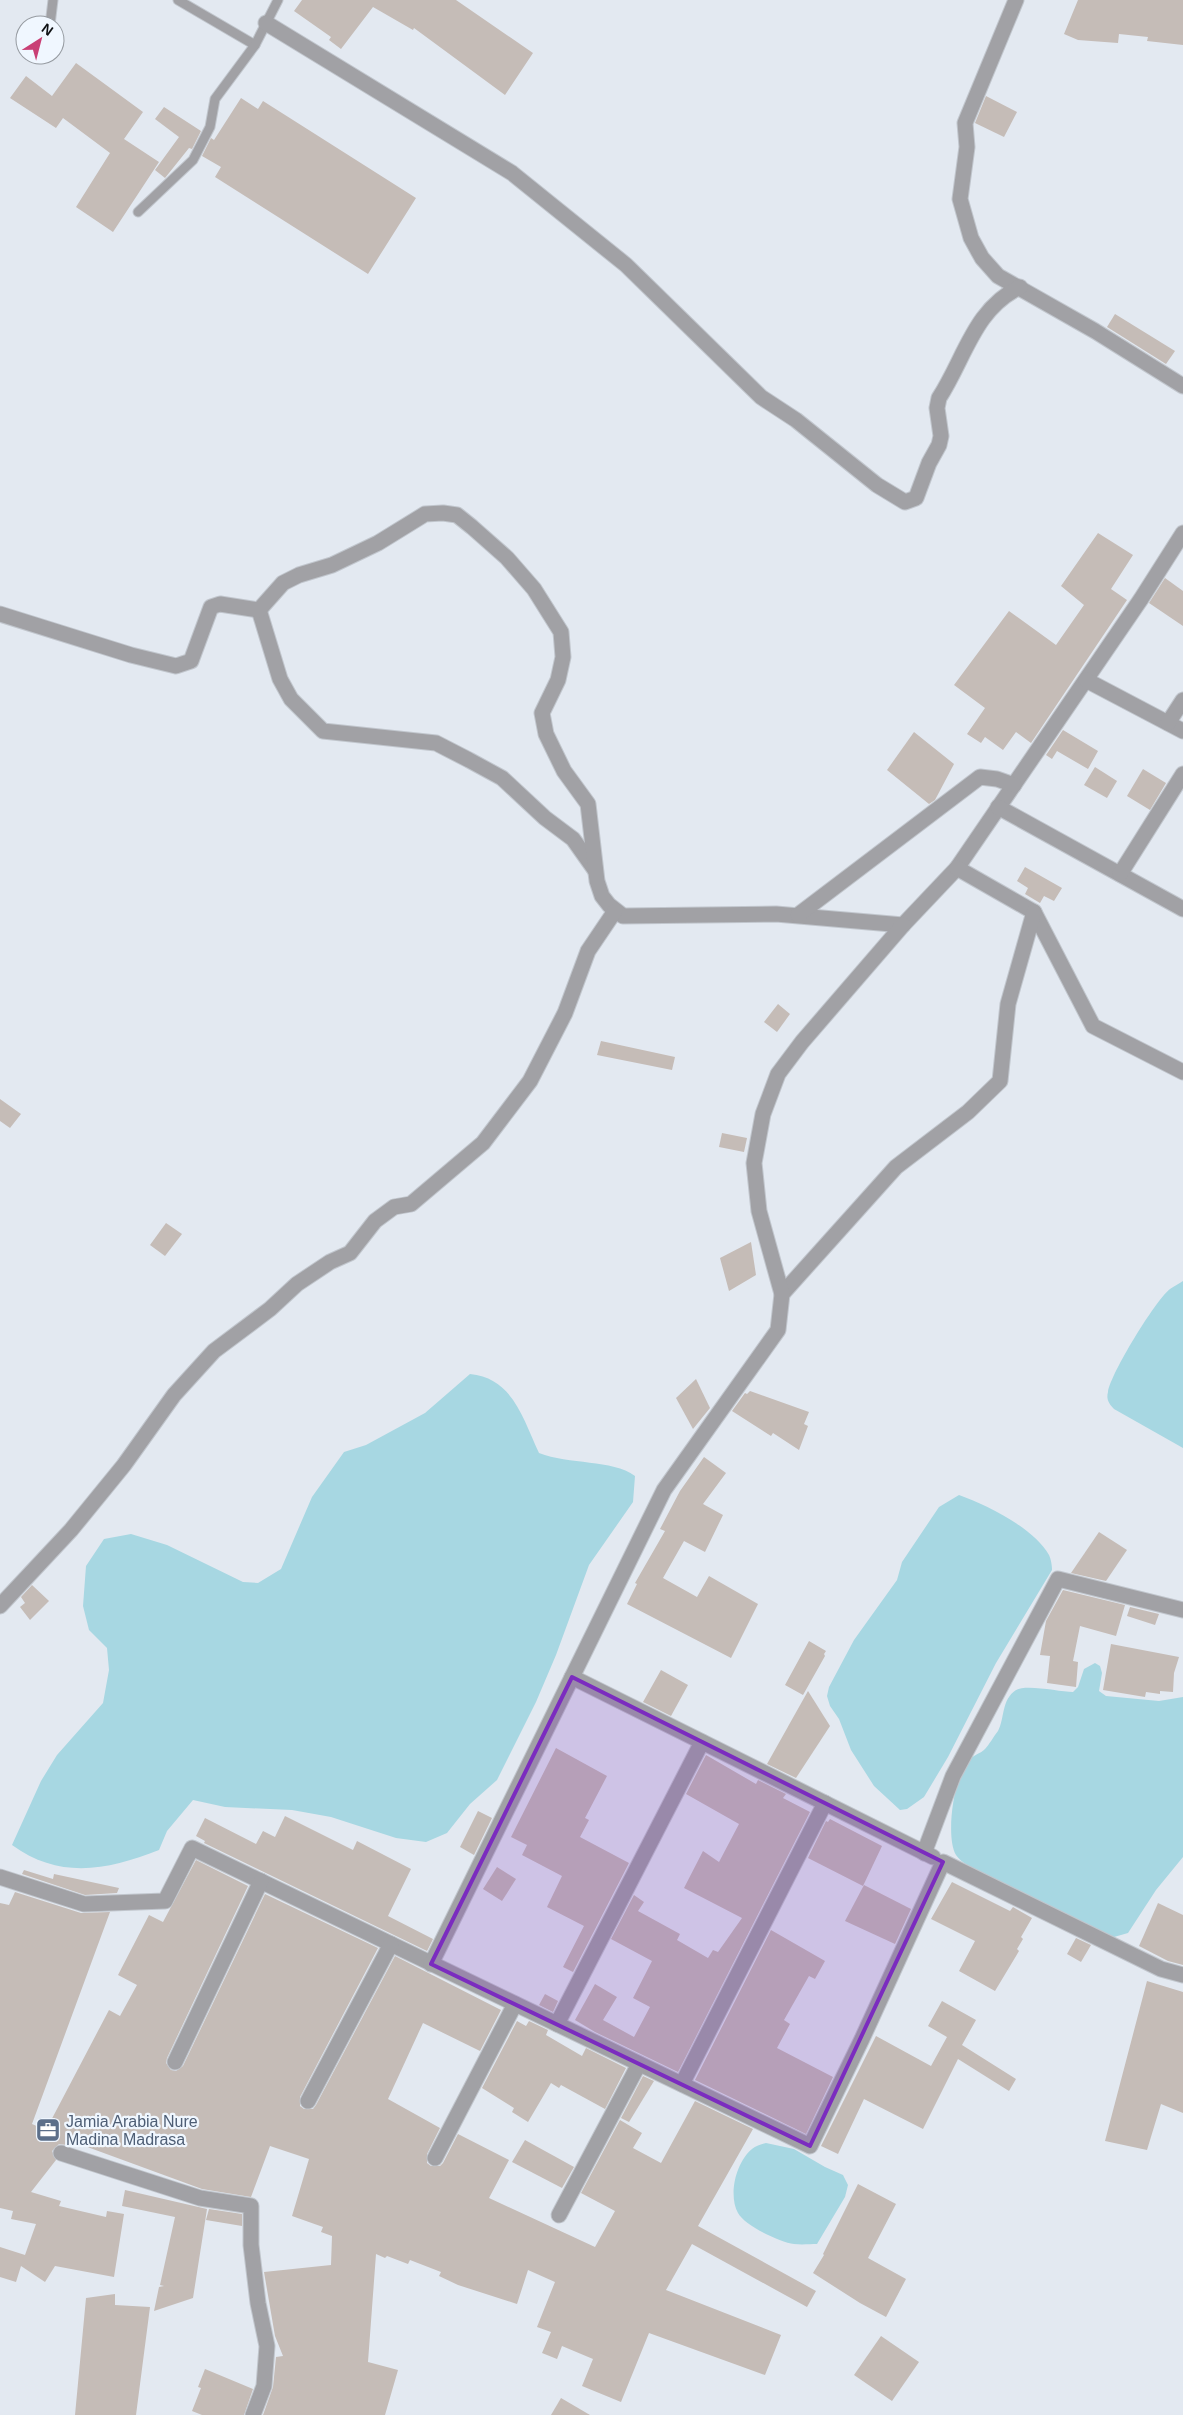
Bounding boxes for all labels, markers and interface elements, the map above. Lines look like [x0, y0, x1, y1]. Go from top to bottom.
north arrow [15, 15, 65, 65]
text: N [39, 20, 56, 39]
place label: Jamia Arabia Nure Madina Madrasa [66, 2113, 198, 2148]
office icon: Jamia Arabia Nure Madina Madrasa [35, 2117, 61, 2143]

